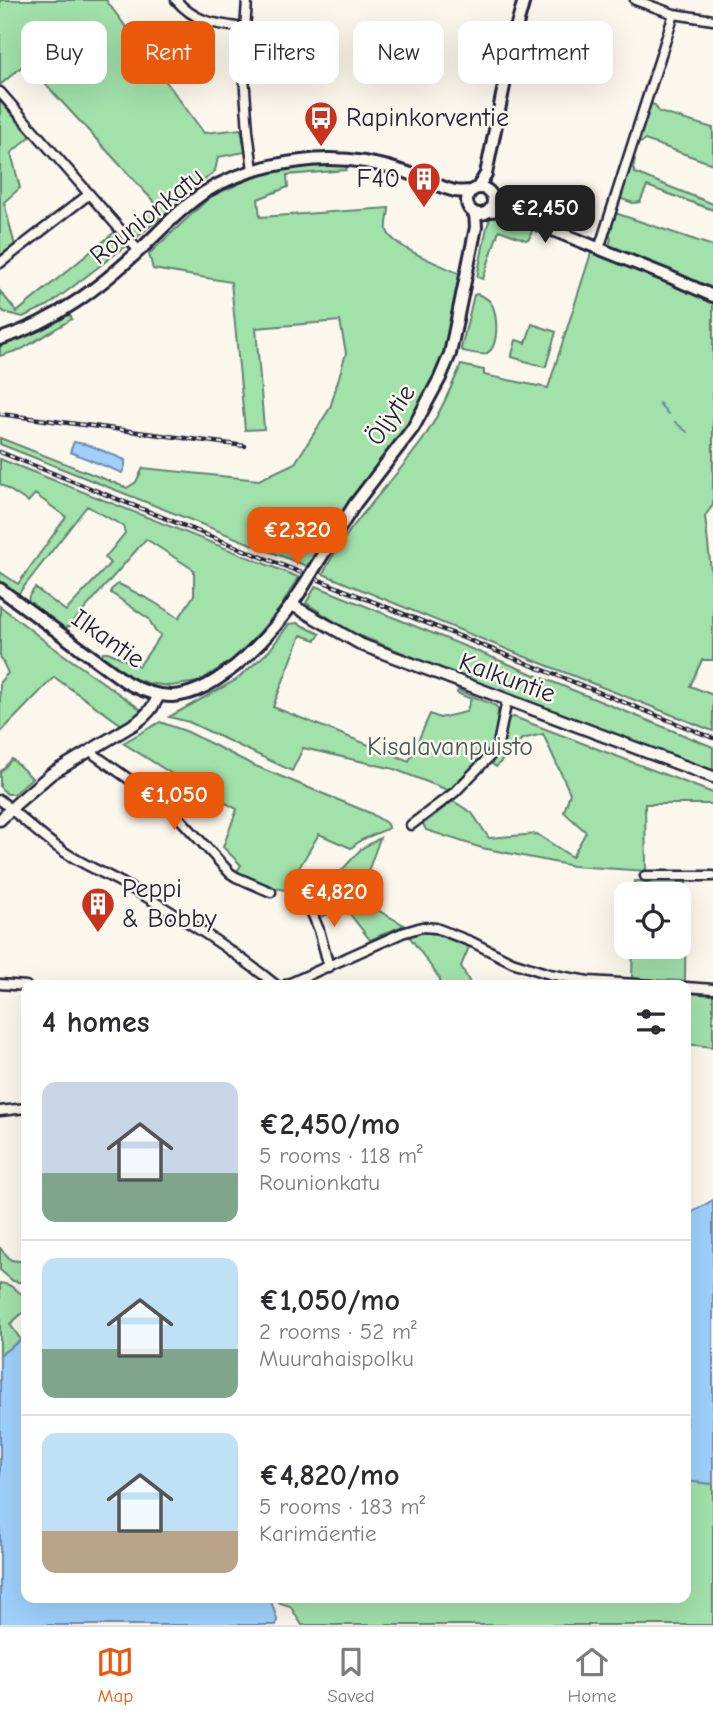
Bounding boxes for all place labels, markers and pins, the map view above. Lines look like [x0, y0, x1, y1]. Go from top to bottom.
bus stop icon: Rapinkorventie [302, 99, 340, 148]
place label: Rapinkorventie [346, 103, 509, 133]
building icon: F40 [405, 160, 443, 209]
place label: F40 [357, 164, 400, 194]
pin: €2,450 [488, 186, 602, 245]
pin: €2,320 [240, 508, 354, 567]
pin: €1,050 [117, 772, 231, 832]
pin: €4,820 [277, 870, 391, 929]
place label: Peppi & Bobby [122, 874, 217, 934]
building icon: Peppi & Bobby [79, 885, 117, 934]

